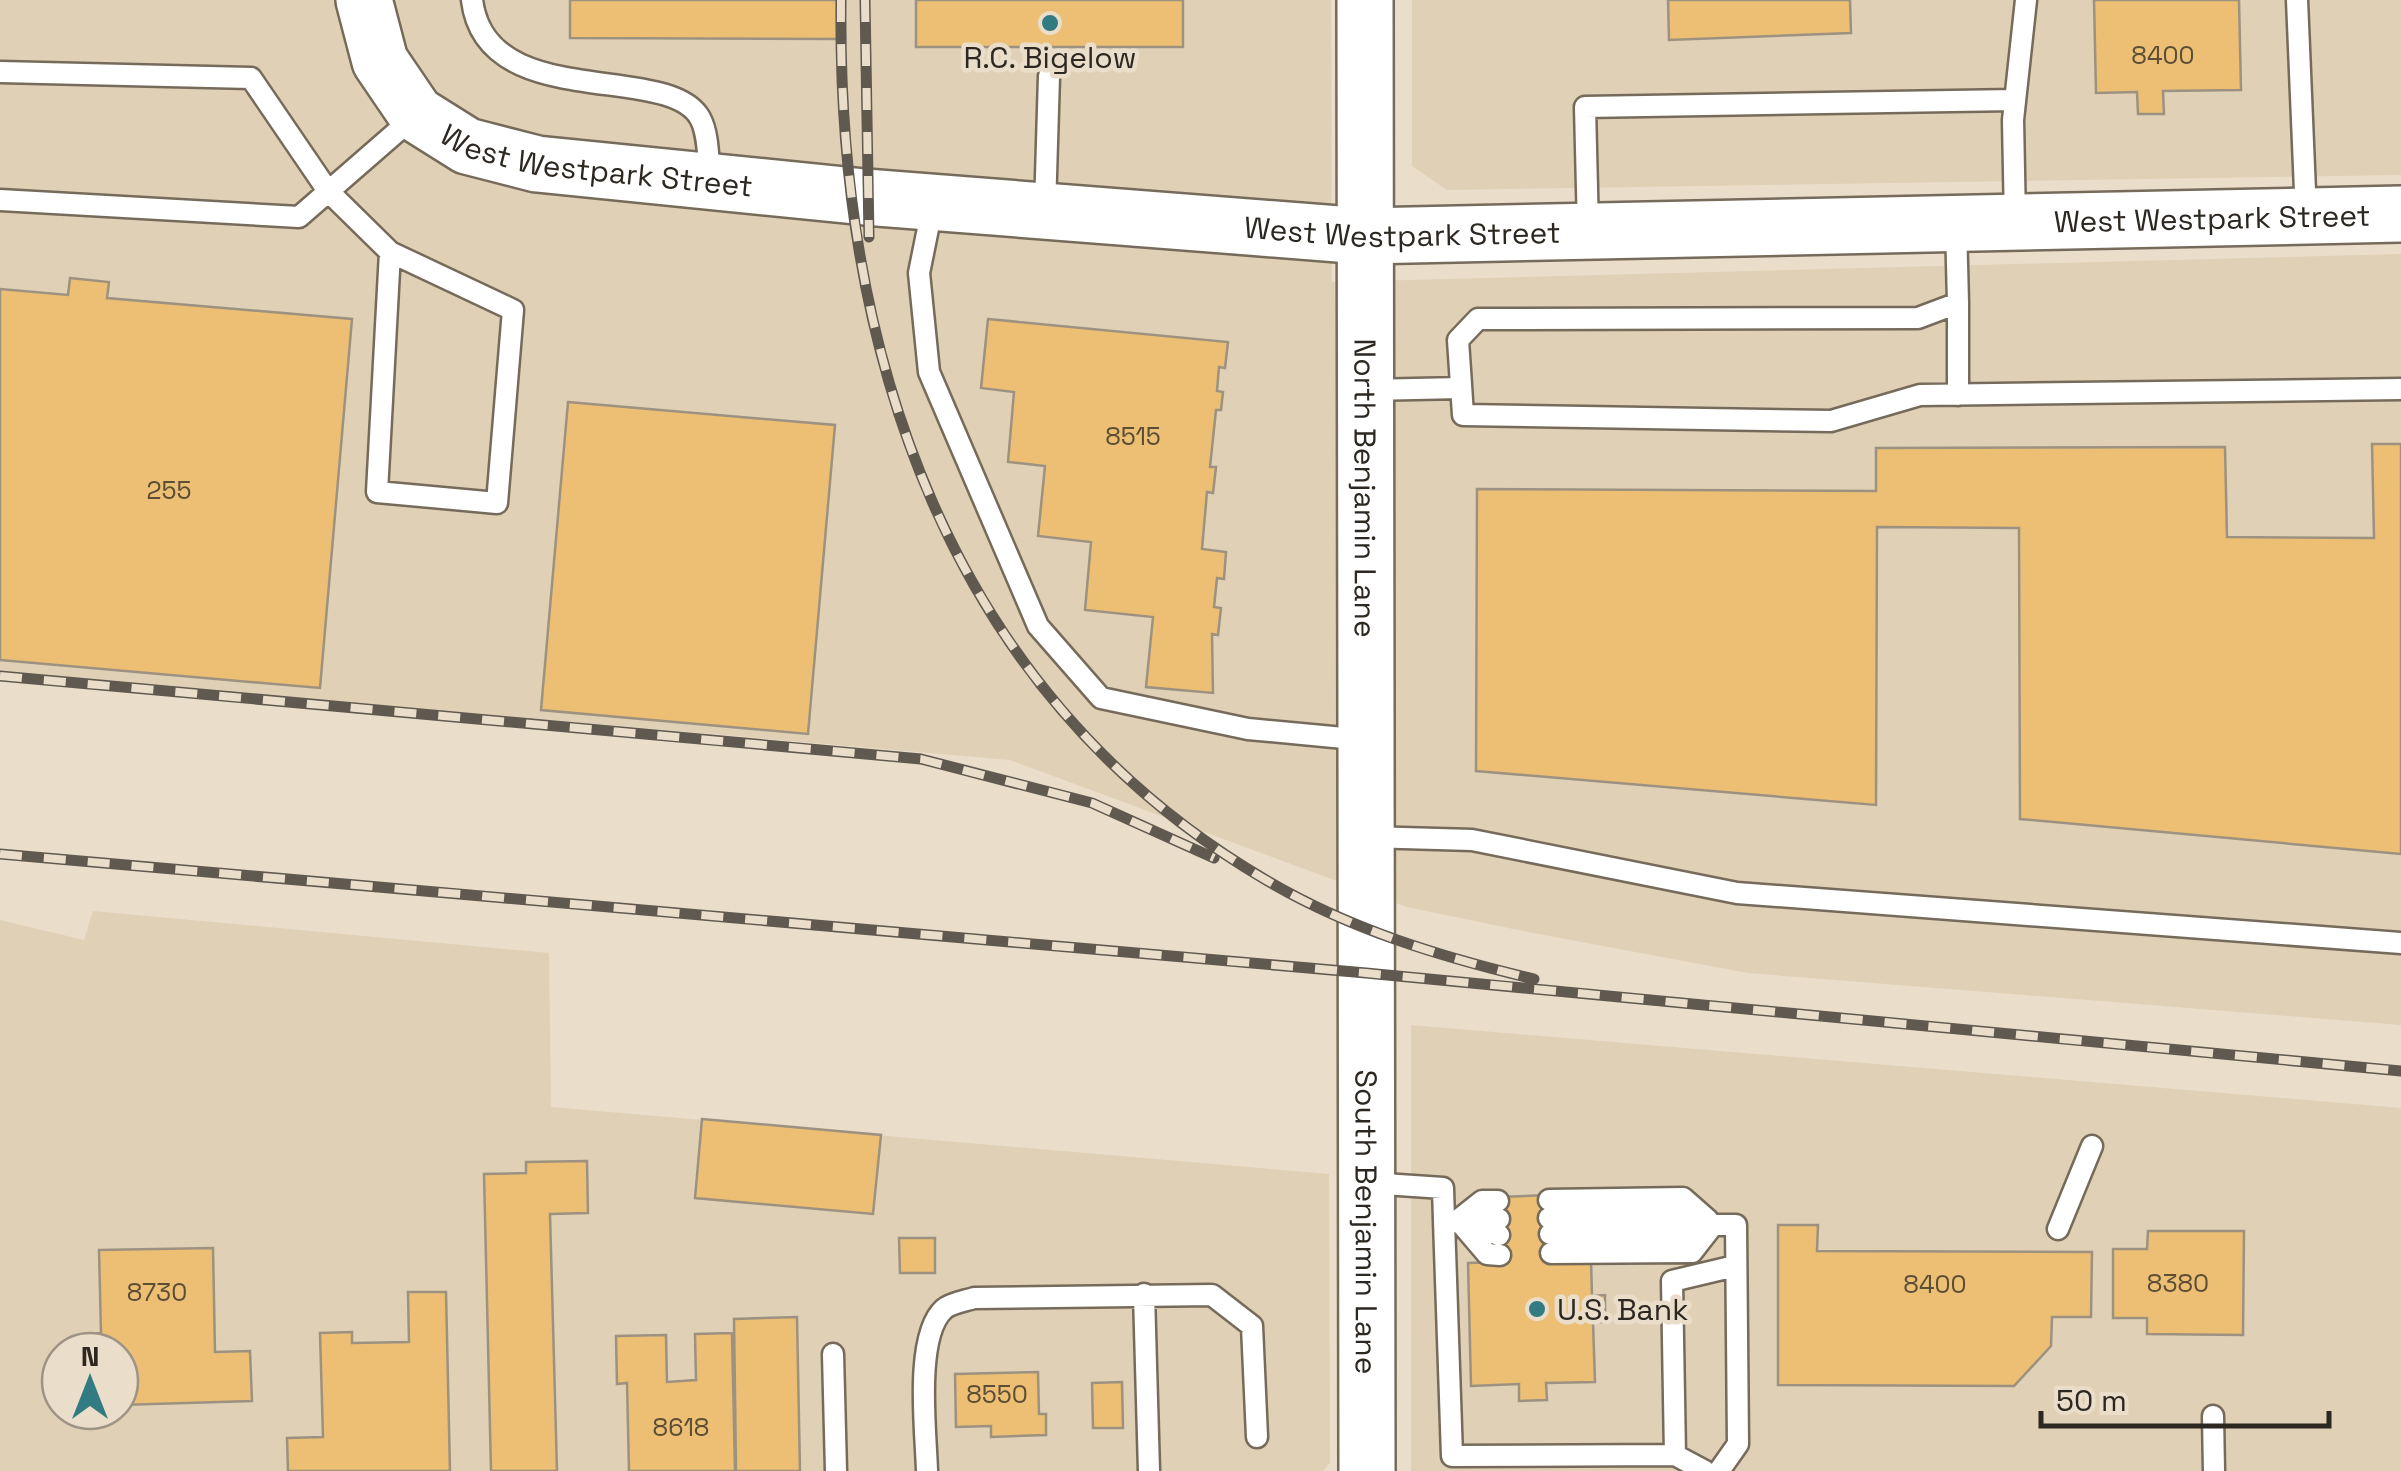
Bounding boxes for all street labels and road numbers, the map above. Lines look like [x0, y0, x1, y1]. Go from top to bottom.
street label: West Westpark Street [433, 115, 755, 205]
street label: West Westpark Street [2053, 195, 2371, 241]
street label: West Westpark Street [1243, 207, 1561, 256]
street label: North Benjamin Lane [1346, 338, 1385, 638]
street label: South Benjamin Lane [1347, 1069, 1386, 1375]

